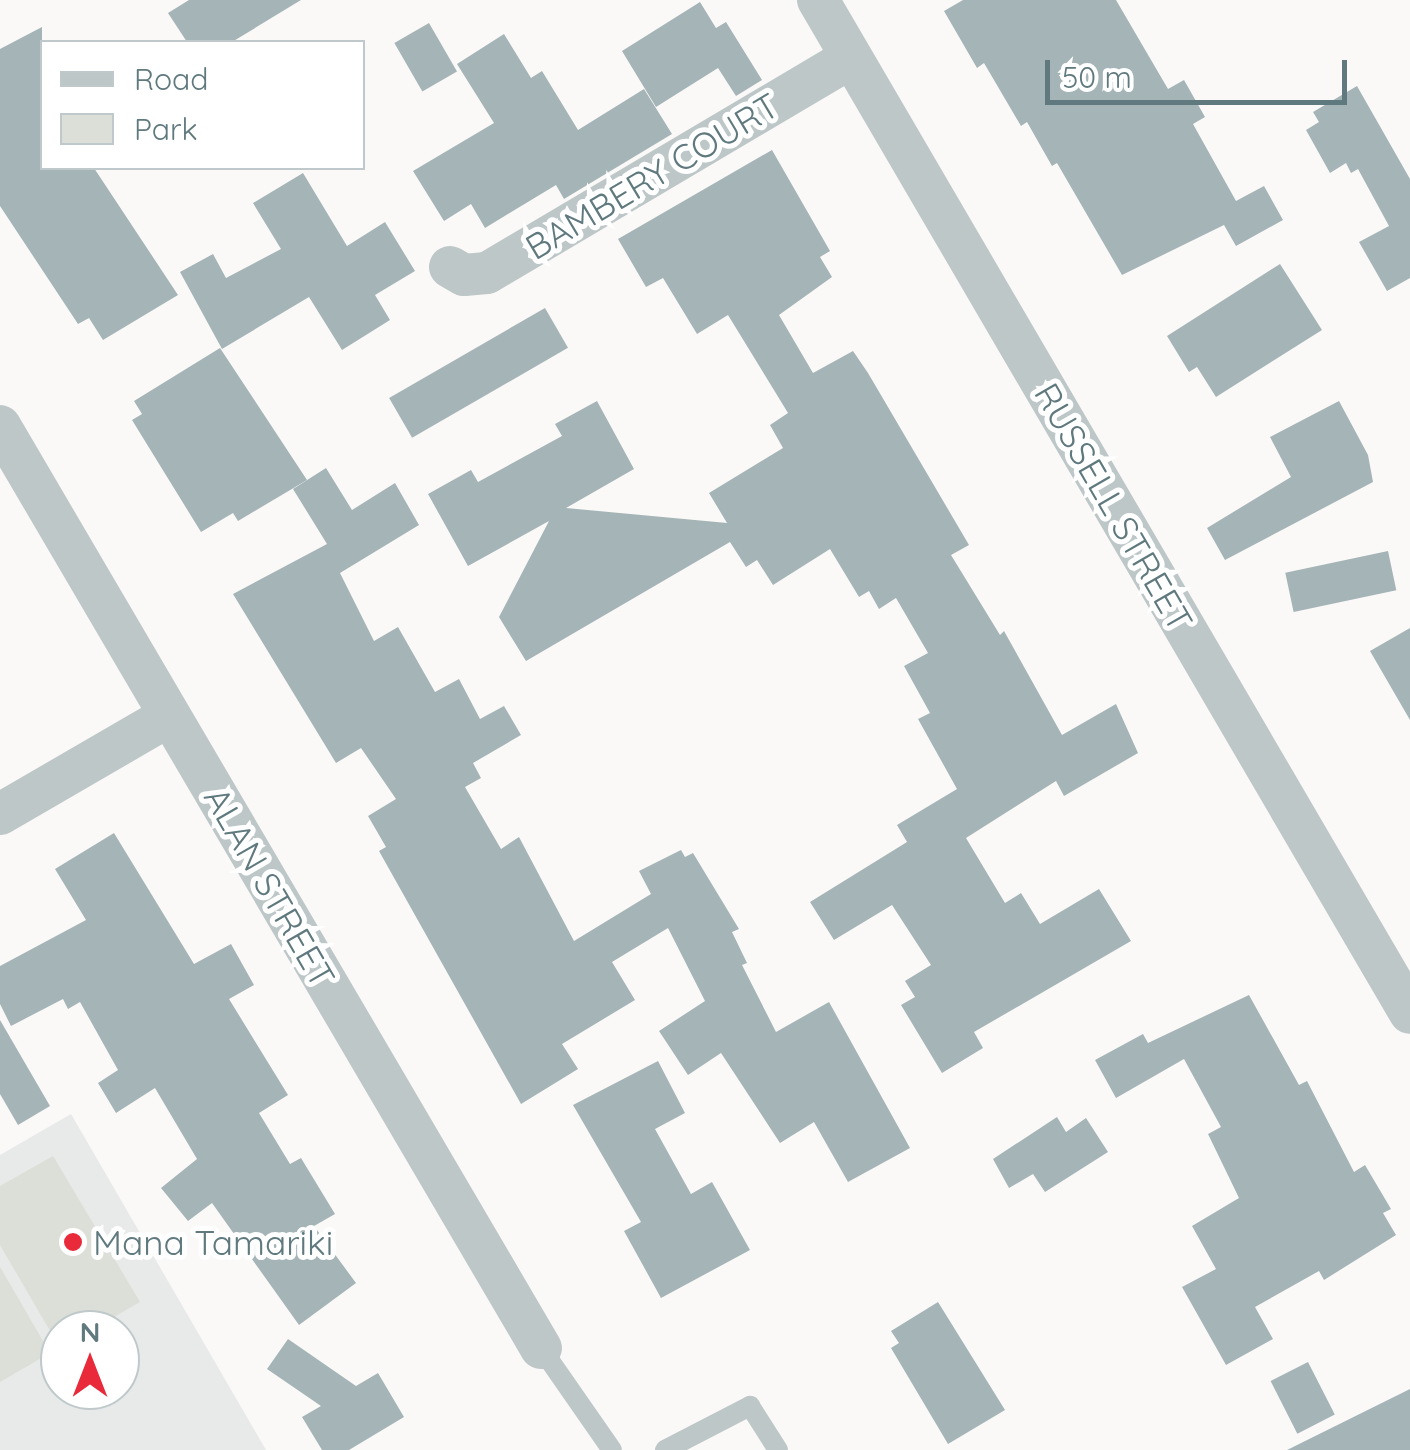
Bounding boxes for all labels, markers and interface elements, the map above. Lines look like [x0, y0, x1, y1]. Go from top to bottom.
legend [40, 40, 365, 170]
scale bar [1050, 40, 1352, 102]
text: 50 m [1062, 58, 1132, 96]
text: Road [134, 60, 208, 98]
street label: BAMBERY COURT [518, 84, 786, 268]
text: Park [134, 110, 198, 148]
street label: RUSSELL STREET [1026, 376, 1202, 638]
street label: ALAN STREET [196, 779, 344, 995]
place label: Mana Tamariki [93, 1221, 333, 1263]
marker: Mana Tamariki [62, 1231, 84, 1253]
north arrow [40, 1310, 140, 1410]
text: N [80, 1314, 100, 1349]

